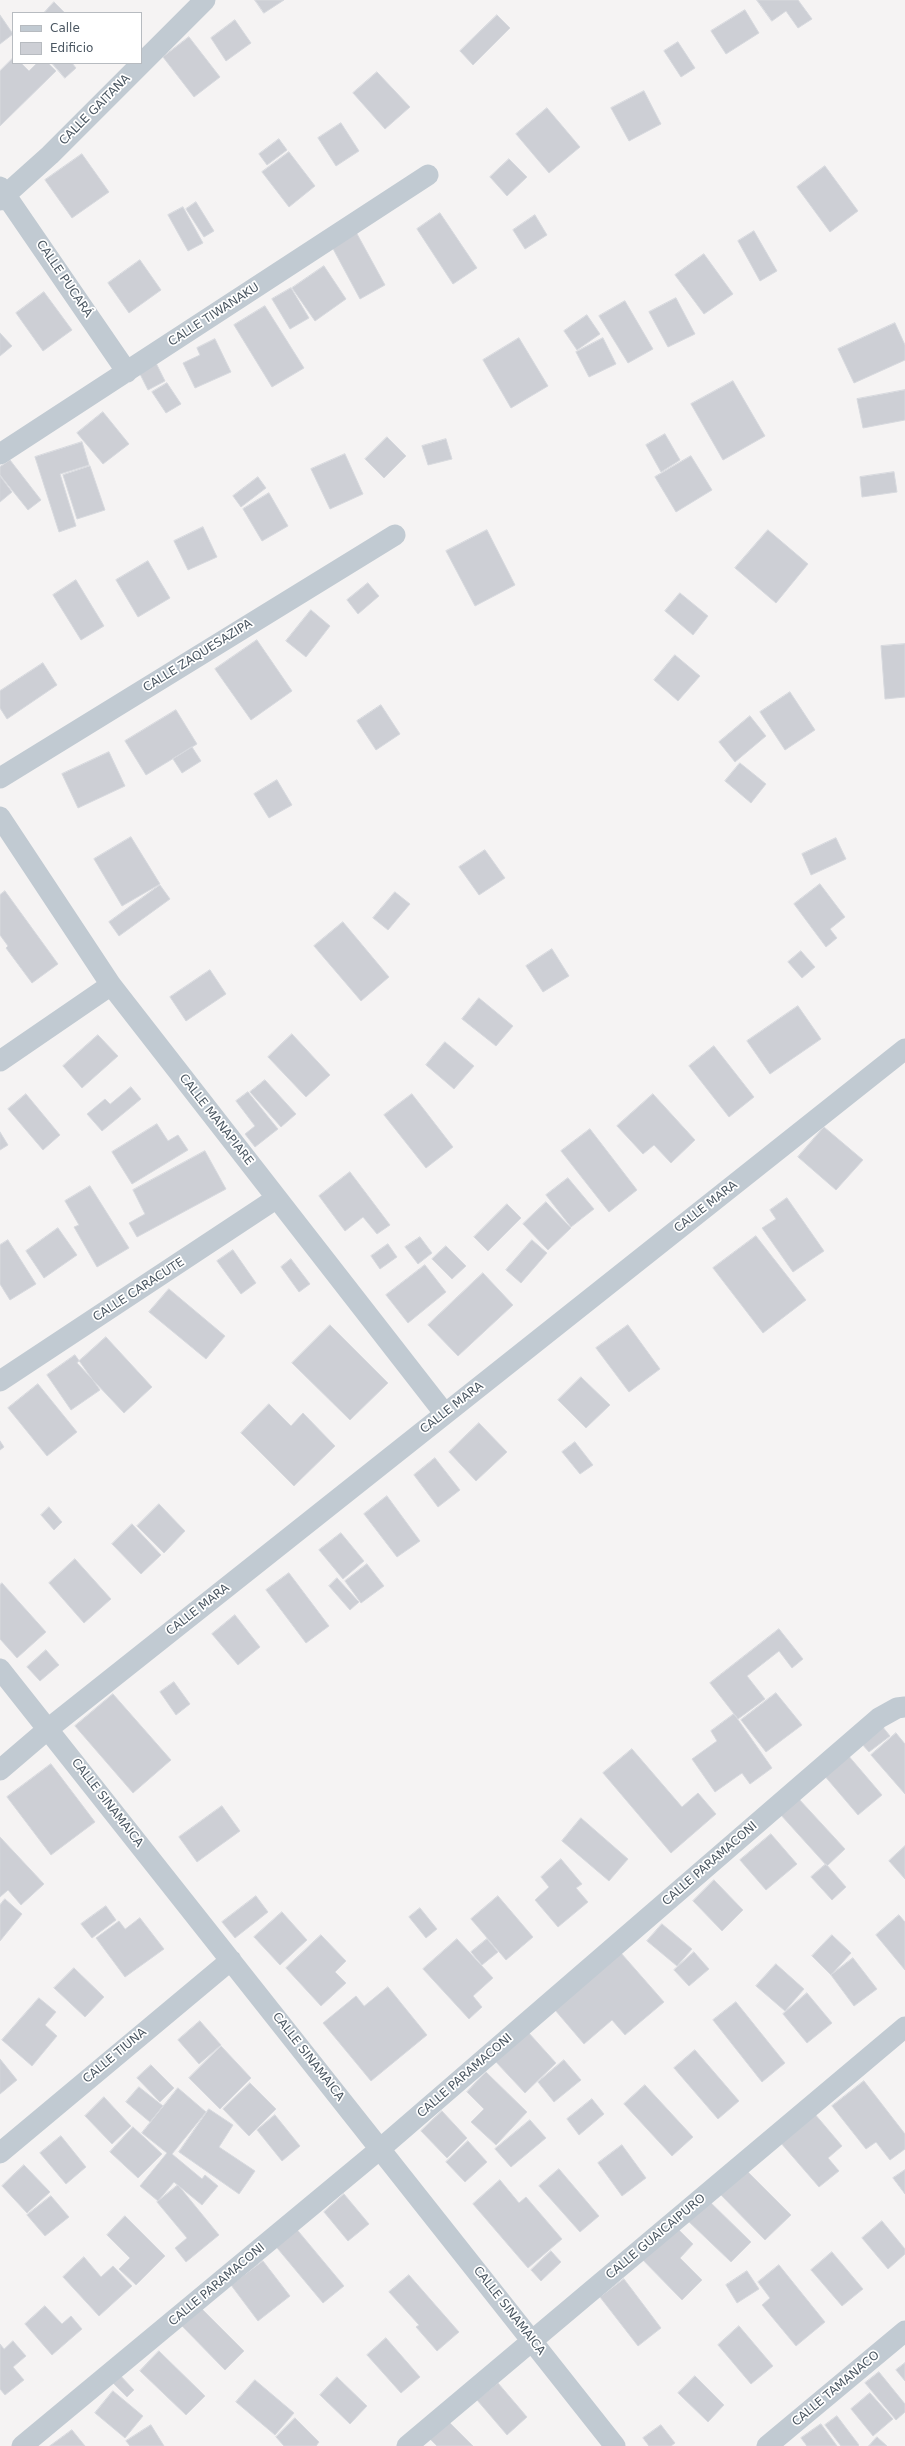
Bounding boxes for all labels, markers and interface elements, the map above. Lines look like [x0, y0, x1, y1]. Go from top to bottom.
legend [12, 12, 142, 64]
text: Calle [50, 21, 80, 35]
text: Edificio [50, 41, 93, 55]
street label: CALLE GAITANA [57, 72, 133, 148]
street label: CALLE PUCARÁ [33, 238, 95, 320]
street label: CALLE TIWANAKU [166, 280, 262, 350]
street label: CALLE ZAQUESAZIPA [141, 617, 255, 695]
street label: CALLE MANAPIARE [176, 1071, 256, 1169]
street label: CALLE MARA [672, 1178, 740, 1236]
street label: CALLE CARACUTE [91, 1255, 187, 1325]
street label: CALLE MARA [418, 1379, 486, 1437]
street label: CALLE MARA [164, 1581, 232, 1639]
street label: CALLE SINAMAICA [68, 1756, 146, 1850]
street label: CALLE PARAMACONI [660, 1819, 760, 1909]
street label: CALLE SINAMAICA [269, 2010, 347, 2104]
street label: CALLE TIUNA [80, 2025, 150, 2087]
street label: CALLE PARAMACONI [415, 2031, 515, 2121]
street label: CALLE GUAICAIPURO [603, 2191, 709, 2283]
street label: CALLE PARAMACONI [166, 2241, 268, 2329]
street label: CALLE SINAMAICA [470, 2264, 548, 2358]
street label: CALLE TAMANACO [789, 2348, 883, 2430]

